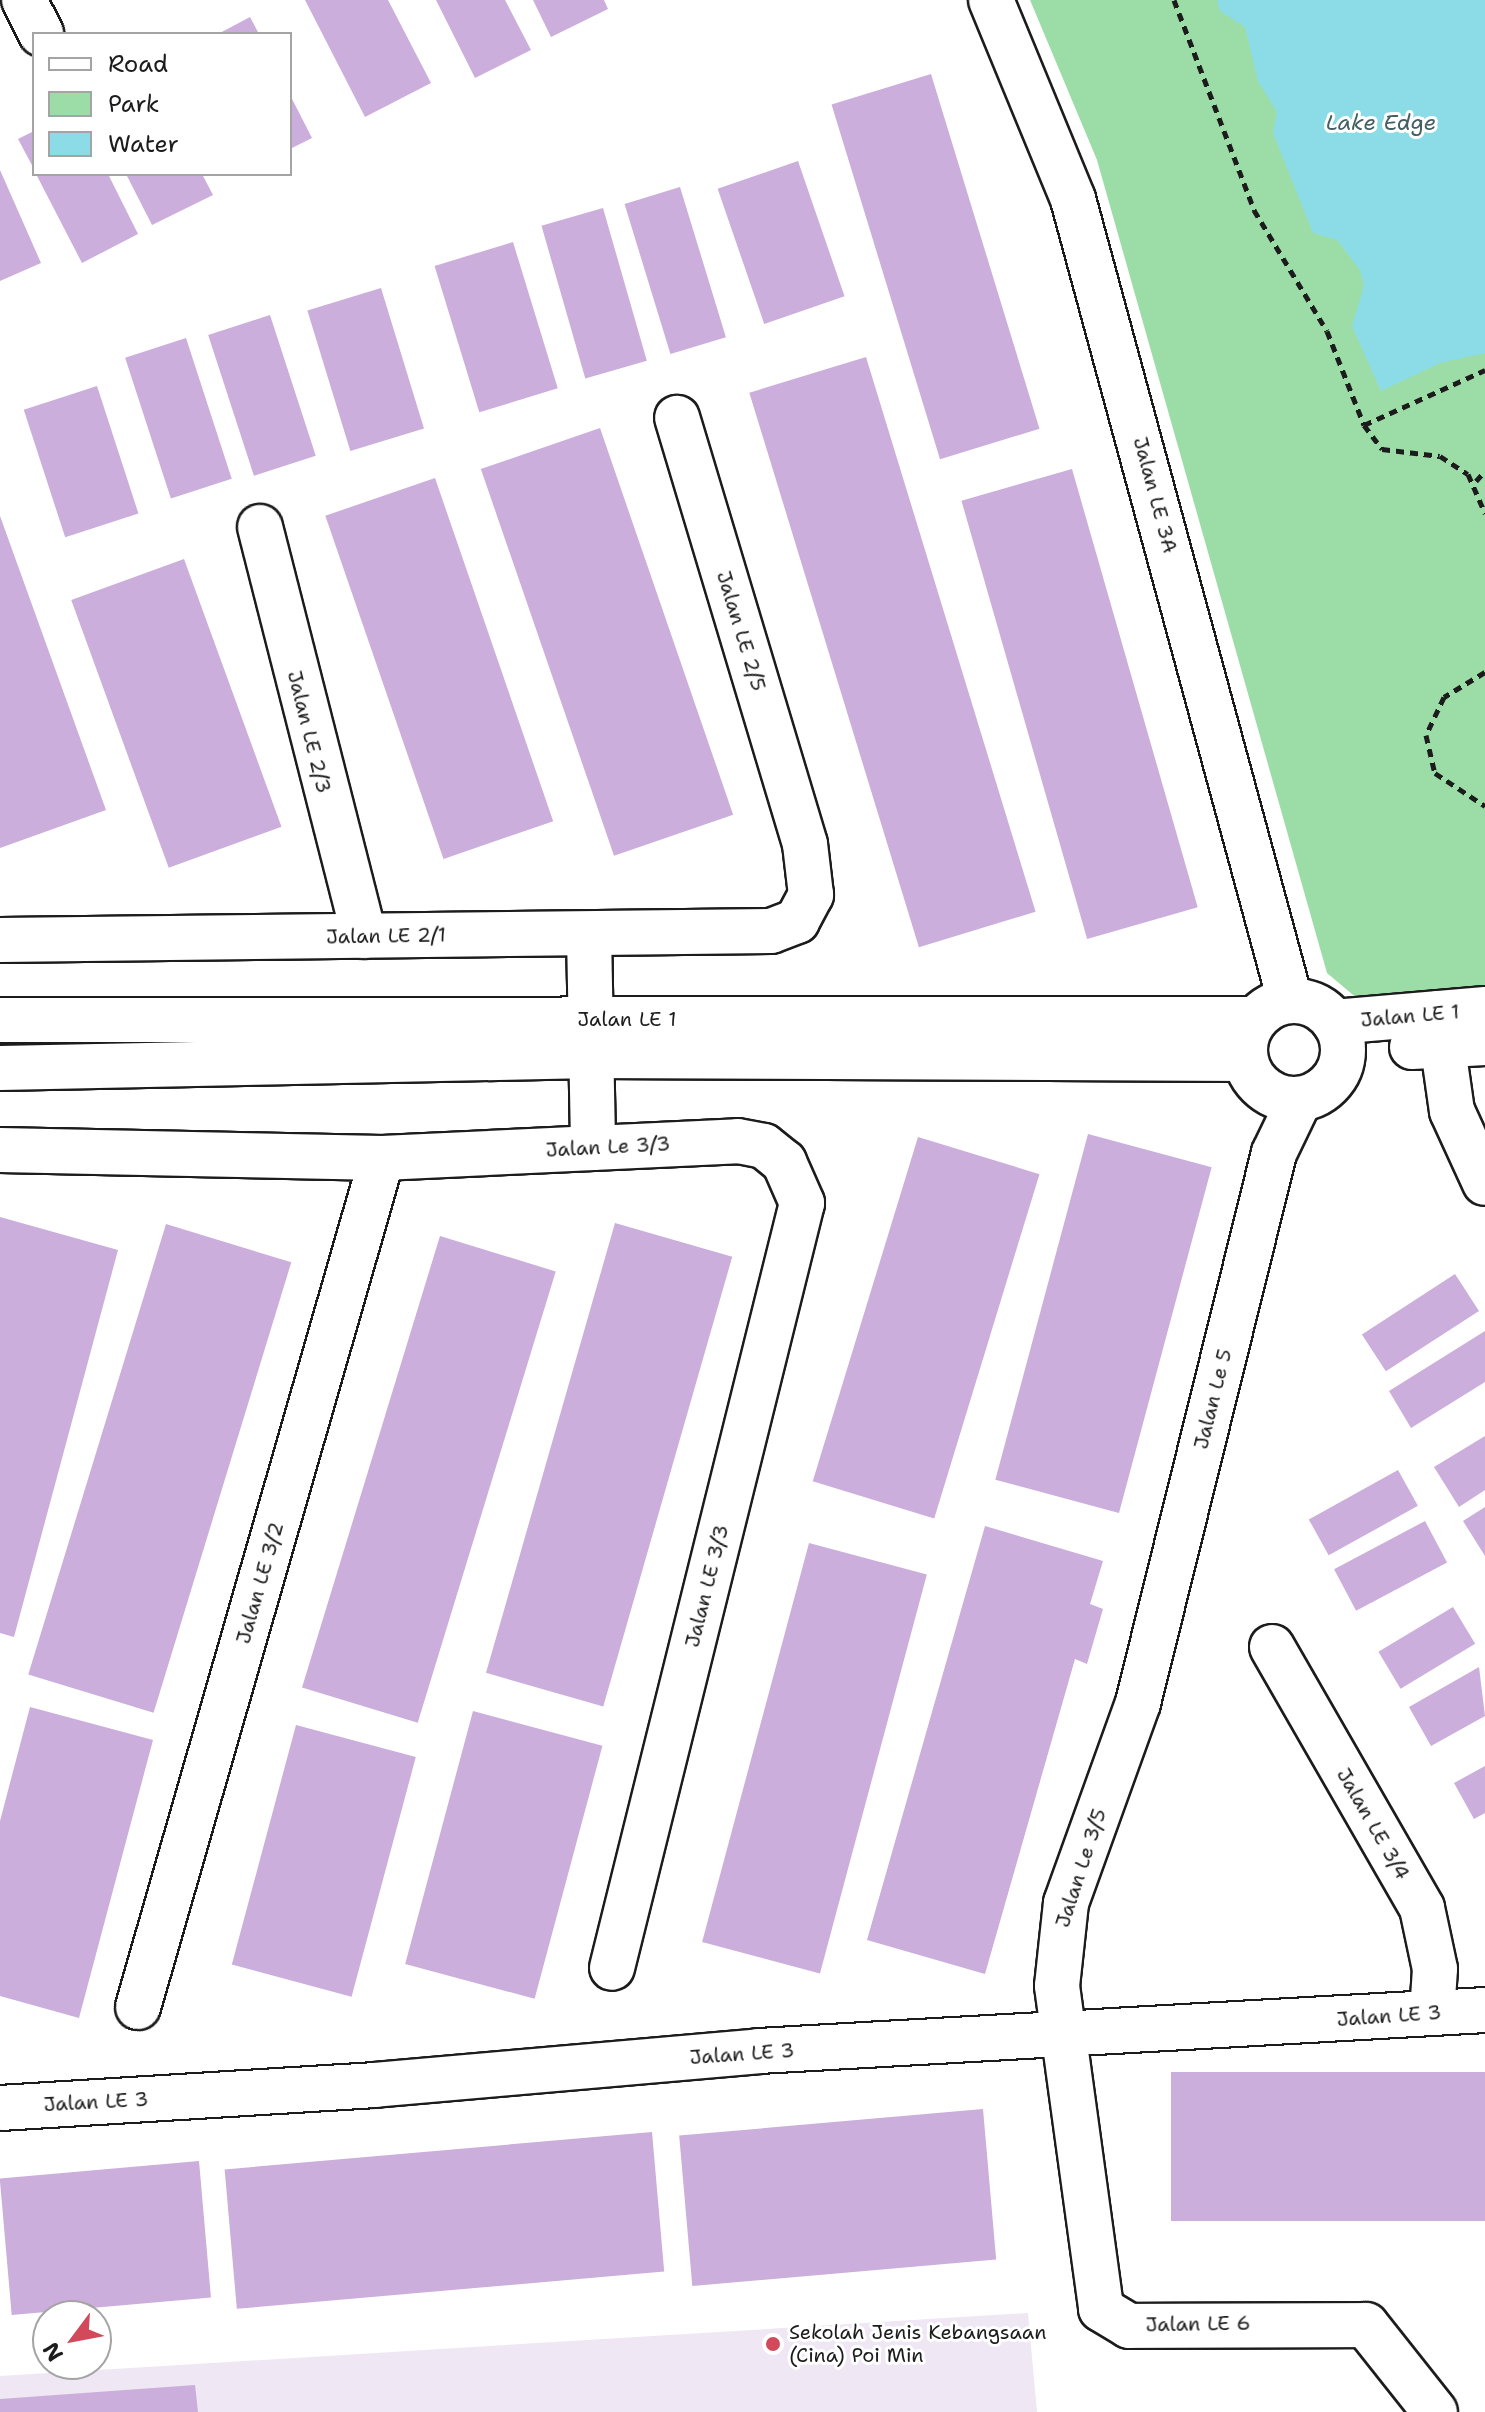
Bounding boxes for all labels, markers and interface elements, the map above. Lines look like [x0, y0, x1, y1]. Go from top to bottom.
legend [32, 32, 292, 176]
text: Road [108, 48, 168, 80]
text: Park [108, 88, 160, 120]
water label: Lake Edge [1326, 110, 1436, 136]
text: Water [108, 128, 179, 160]
street label: Jalan LE 3A [1128, 434, 1182, 556]
street label: Jalan LE 2/5 [711, 568, 771, 694]
street label: Jalan LE 2/3 [282, 668, 336, 796]
street label: Jalan LE 2/1 [326, 923, 446, 949]
street label: Jalan LE 1 [1359, 1000, 1461, 1032]
street label: Jalan LE 1 [577, 1007, 677, 1031]
street label: Jalan Le 3/3 [545, 1132, 671, 1162]
street label: Jalan Le 5 [1189, 1346, 1237, 1452]
street label: Jalan LE 3/2 [231, 1519, 289, 1647]
street label: Jalan LE 3/3 [680, 1522, 734, 1650]
street label: Jalan LE 3/4 [1331, 1764, 1415, 1884]
street label: Jalan Le 3/5 [1051, 1806, 1111, 1930]
street label: Jalan LE 3 [1336, 2000, 1442, 2032]
street label: Jalan LE 3 [689, 2038, 795, 2070]
street label: Jalan LE 3 [43, 2087, 149, 2117]
north arrow [32, 2300, 112, 2380]
street label: Jalan LE 6 [1145, 2311, 1251, 2337]
place label: Sekolah Jenis Kebangsaan (Cina) Poi Min [789, 2320, 1046, 2367]
marker: Sekolah Jenis Kebangsaan (Cina) Poi Min [764, 2335, 782, 2353]
text: N [36, 2337, 70, 2367]

